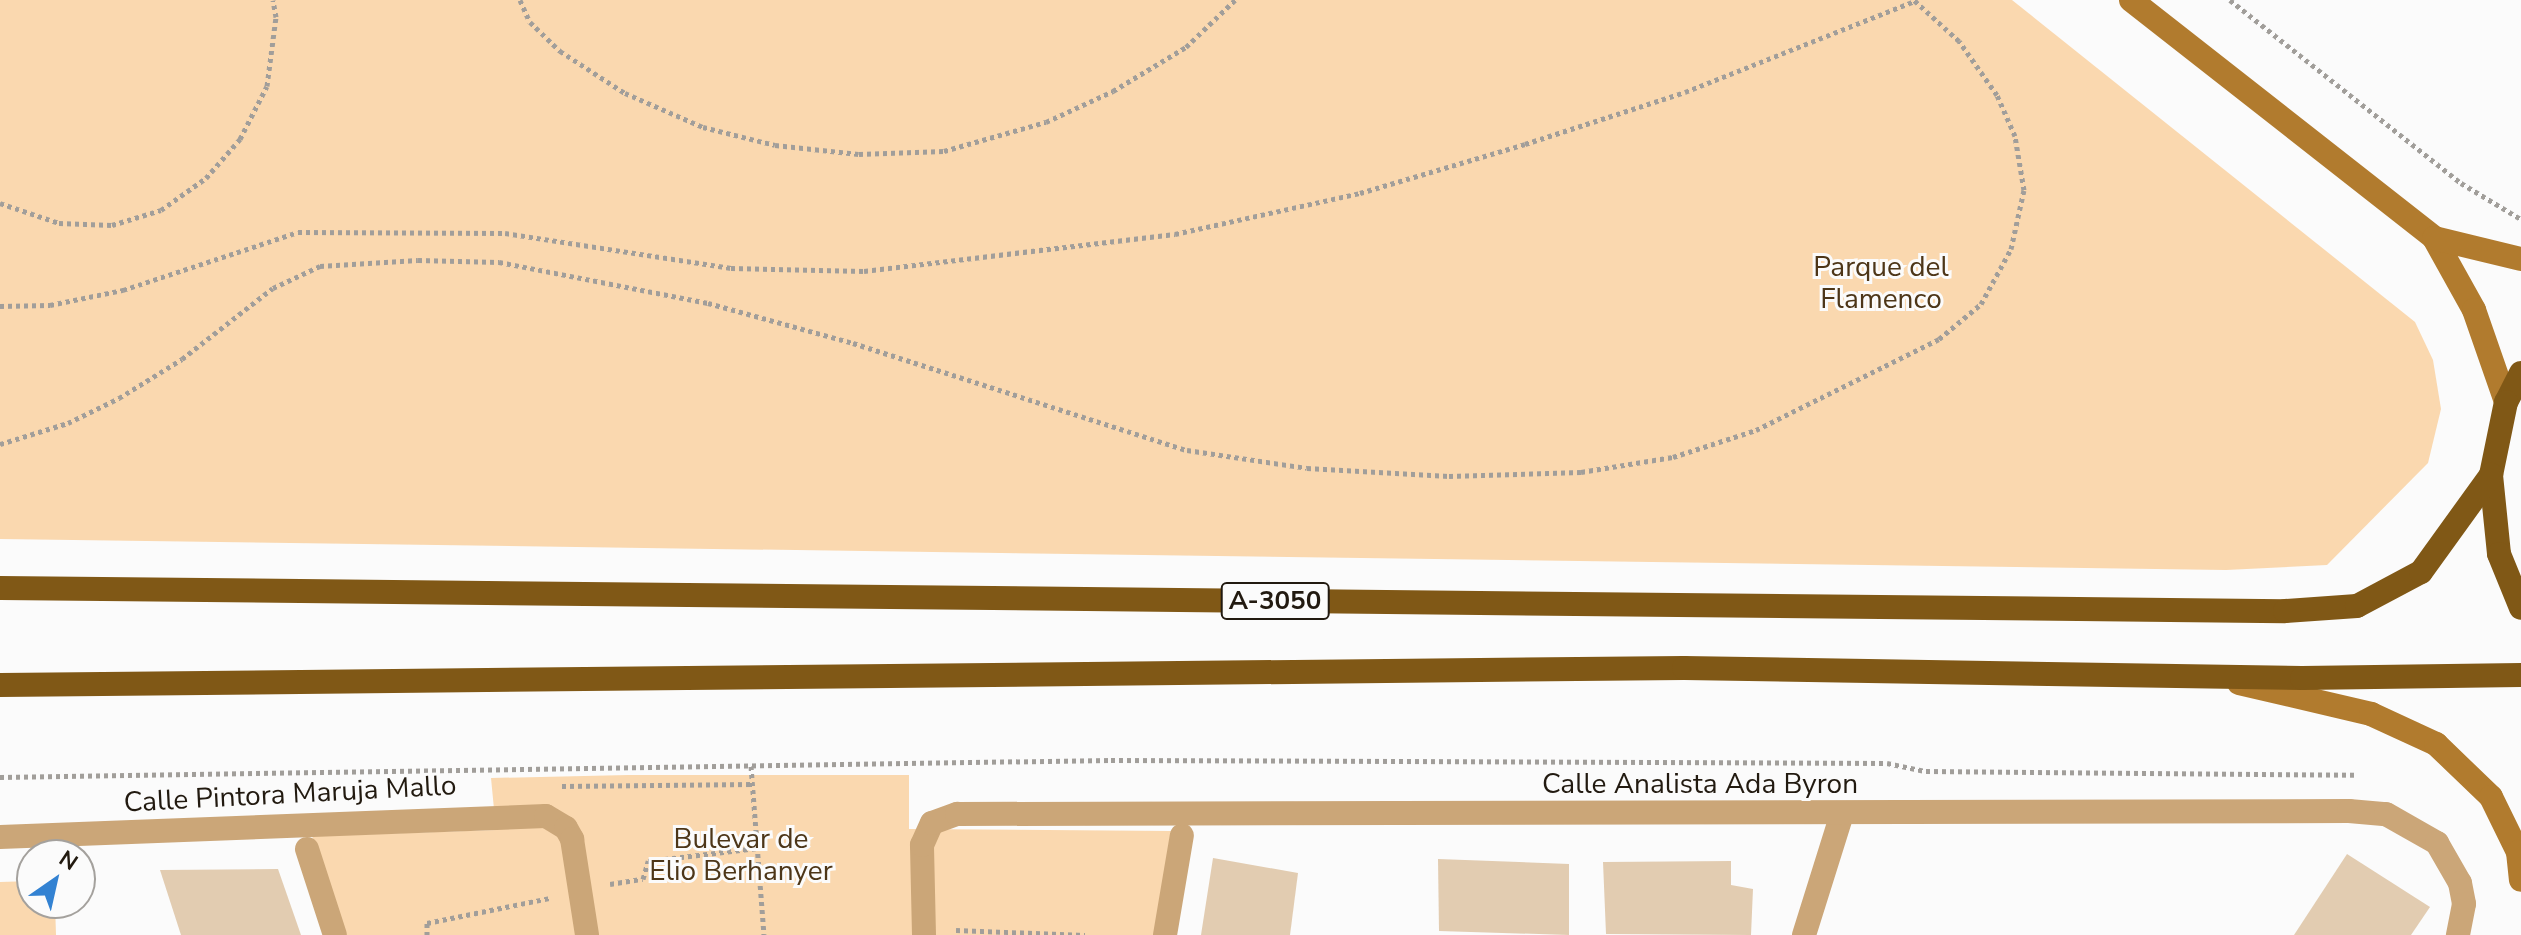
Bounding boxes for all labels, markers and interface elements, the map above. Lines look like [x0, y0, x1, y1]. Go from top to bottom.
park label: Parque del Flamenco [1813, 250, 1949, 316]
road number: A-3050 [1219, 579, 1331, 623]
street label: Calle Analista Ada Byron [1542, 767, 1858, 801]
street label: Calle Pintora Maruja Mallo [123, 769, 457, 819]
park label: Bulevar de Elio Berhanyer [649, 822, 833, 888]
north arrow [16, 839, 96, 919]
text: N [53, 844, 84, 878]

